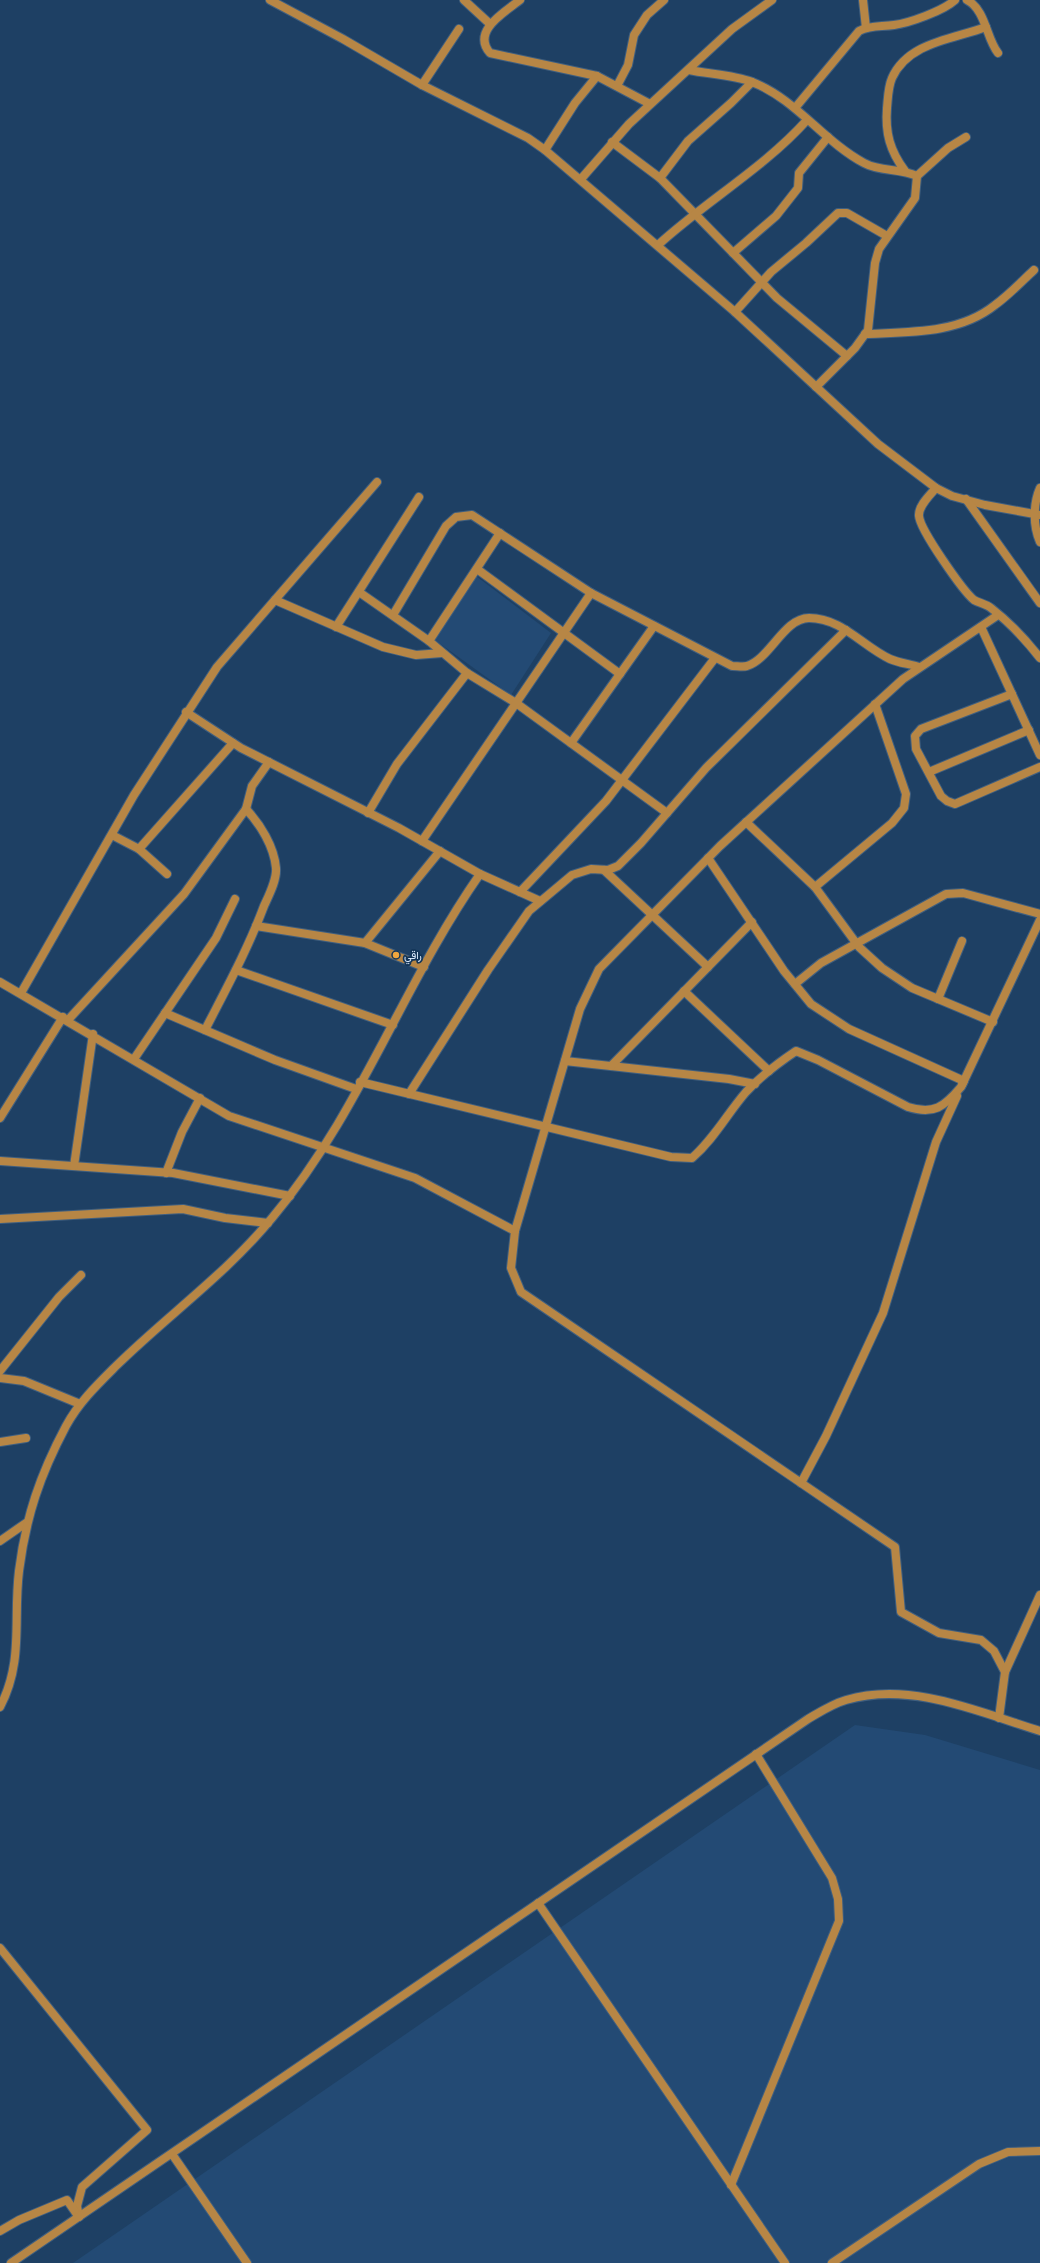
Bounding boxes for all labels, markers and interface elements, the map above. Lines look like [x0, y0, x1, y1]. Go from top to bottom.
place label: راقي [404, 946, 422, 965]
marker: راقي [391, 950, 401, 960]

